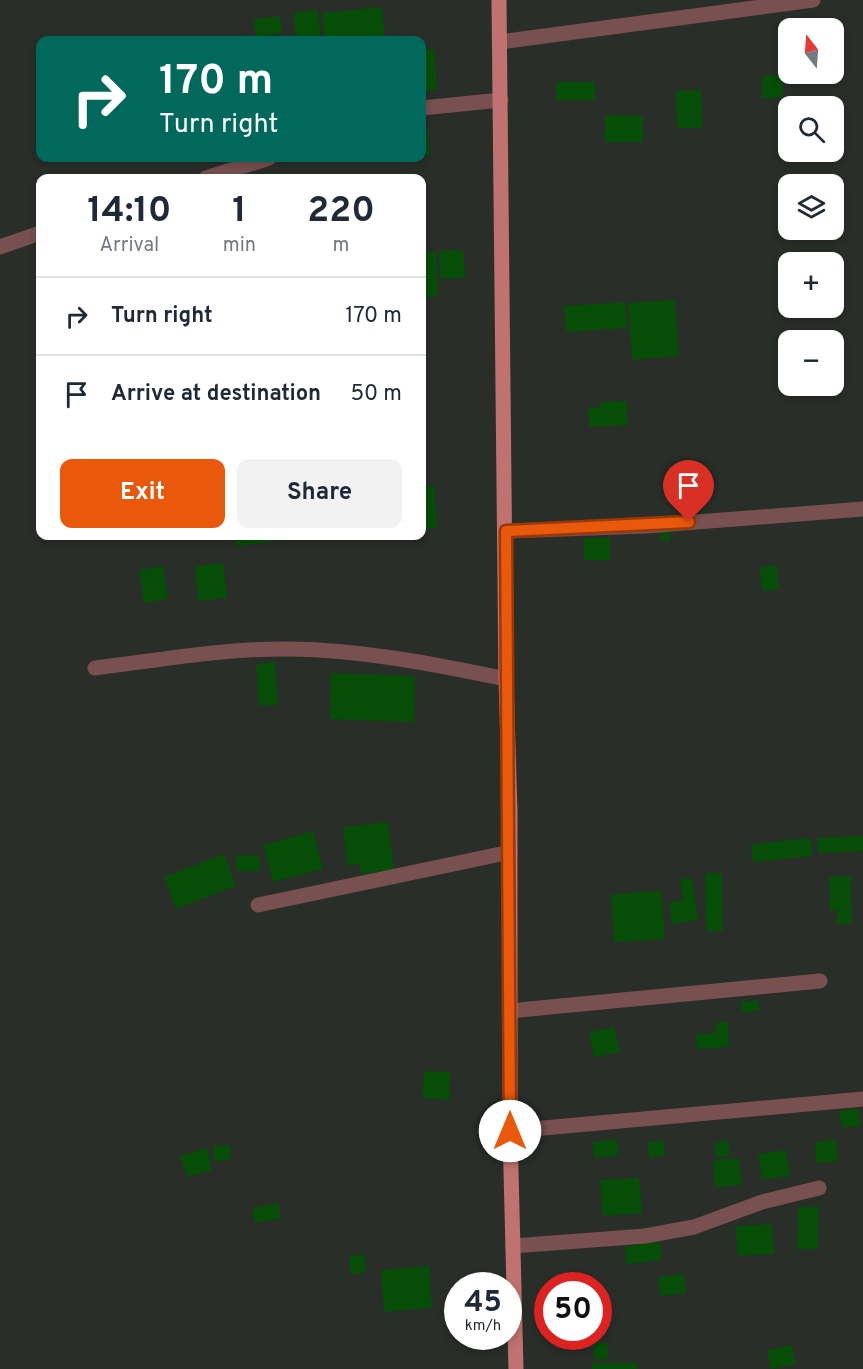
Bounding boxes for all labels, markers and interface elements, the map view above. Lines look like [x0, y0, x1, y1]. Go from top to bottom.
north arrow [778, 18, 844, 84]
map controls [778, 18, 844, 396]
text: 170 m [159, 56, 273, 109]
icon: right [60, 60, 138, 138]
button: search [778, 96, 844, 162]
text: Turn right [159, 108, 278, 142]
button: layers [778, 174, 844, 240]
text: 14:10 [87, 189, 172, 235]
text: 1 [232, 189, 247, 235]
text: 220 [307, 189, 375, 235]
text: Arrival [100, 233, 159, 259]
text: min [223, 233, 256, 259]
text: m [333, 233, 349, 259]
button: + [778, 252, 844, 318]
icon: right [60, 300, 93, 333]
text: Turn right [111, 303, 213, 330]
text: 170 m [345, 303, 402, 330]
button: − [778, 330, 844, 396]
icon: arrive [60, 378, 93, 411]
text: Arrive at destination [111, 381, 321, 408]
text: 50 m [350, 381, 402, 408]
button: Exit [60, 459, 225, 528]
button: Share [237, 459, 402, 528]
pin [663, 460, 714, 522]
icon: arrive [672, 469, 705, 502]
position arrow [478, 1099, 542, 1163]
speed limit sign: 50 [534, 1272, 612, 1350]
text: 45 [464, 1285, 502, 1322]
text: km/h [465, 1317, 501, 1336]

